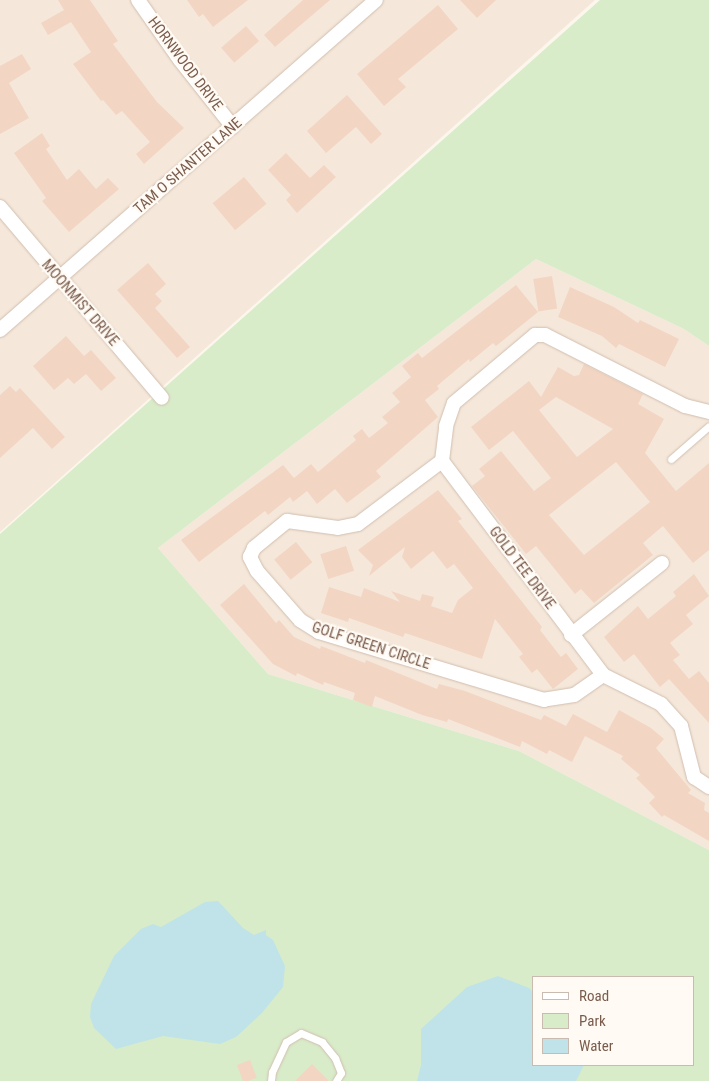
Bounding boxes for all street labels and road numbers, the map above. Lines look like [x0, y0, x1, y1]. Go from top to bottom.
street label: HORNWOOD DRIVE [144, 13, 226, 115]
street label: TAM O SHANTER LANE [130, 114, 246, 218]
street label: MOONMIST DRIVE [37, 256, 123, 350]
street label: GOLD TEE DRIVE [485, 523, 559, 613]
street label: GOLF GREEN CIRCLE [310, 618, 432, 674]

